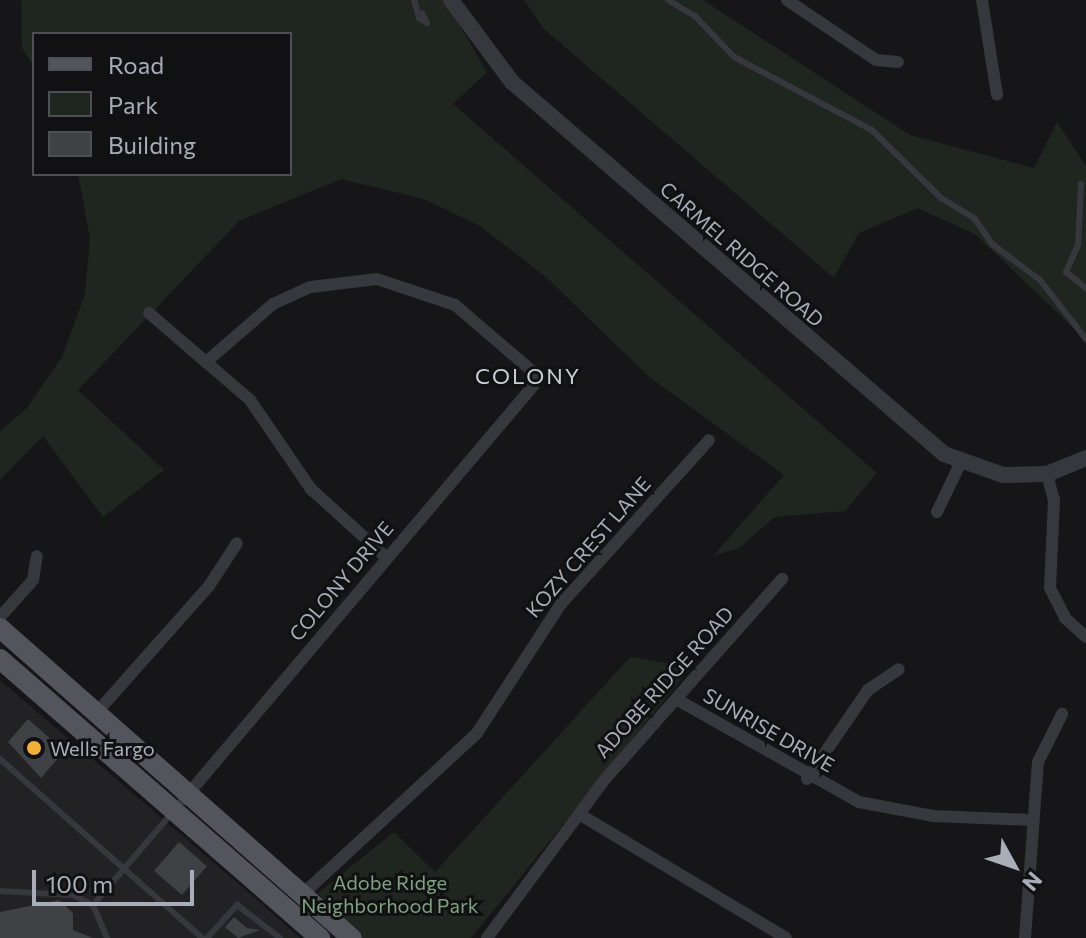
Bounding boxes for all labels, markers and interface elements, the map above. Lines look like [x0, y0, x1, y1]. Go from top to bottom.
legend [32, 32, 292, 176]
text: Road [108, 50, 164, 79]
text: Park [108, 90, 158, 119]
text: Building [108, 130, 196, 159]
street label: CARMEL RIDGE ROAD [655, 177, 829, 331]
district label: COLONY [475, 363, 581, 389]
street label: KOZY CREST LANE [520, 472, 656, 622]
street label: COLONY DRIVE [284, 516, 398, 646]
street label: ADOBE RIDGE ROAD [590, 602, 738, 762]
street label: SUNRISE DRIVE [699, 683, 839, 777]
place label: Wells Fargo [50, 736, 155, 760]
marker: Wells Fargo [25, 739, 43, 757]
north arrow [974, 826, 1054, 906]
scale bar [36, 854, 198, 904]
text: N [1017, 867, 1048, 897]
text: 100 m [46, 869, 113, 898]
park label: Adobe Ridge Neighborhood Park [301, 870, 479, 917]

